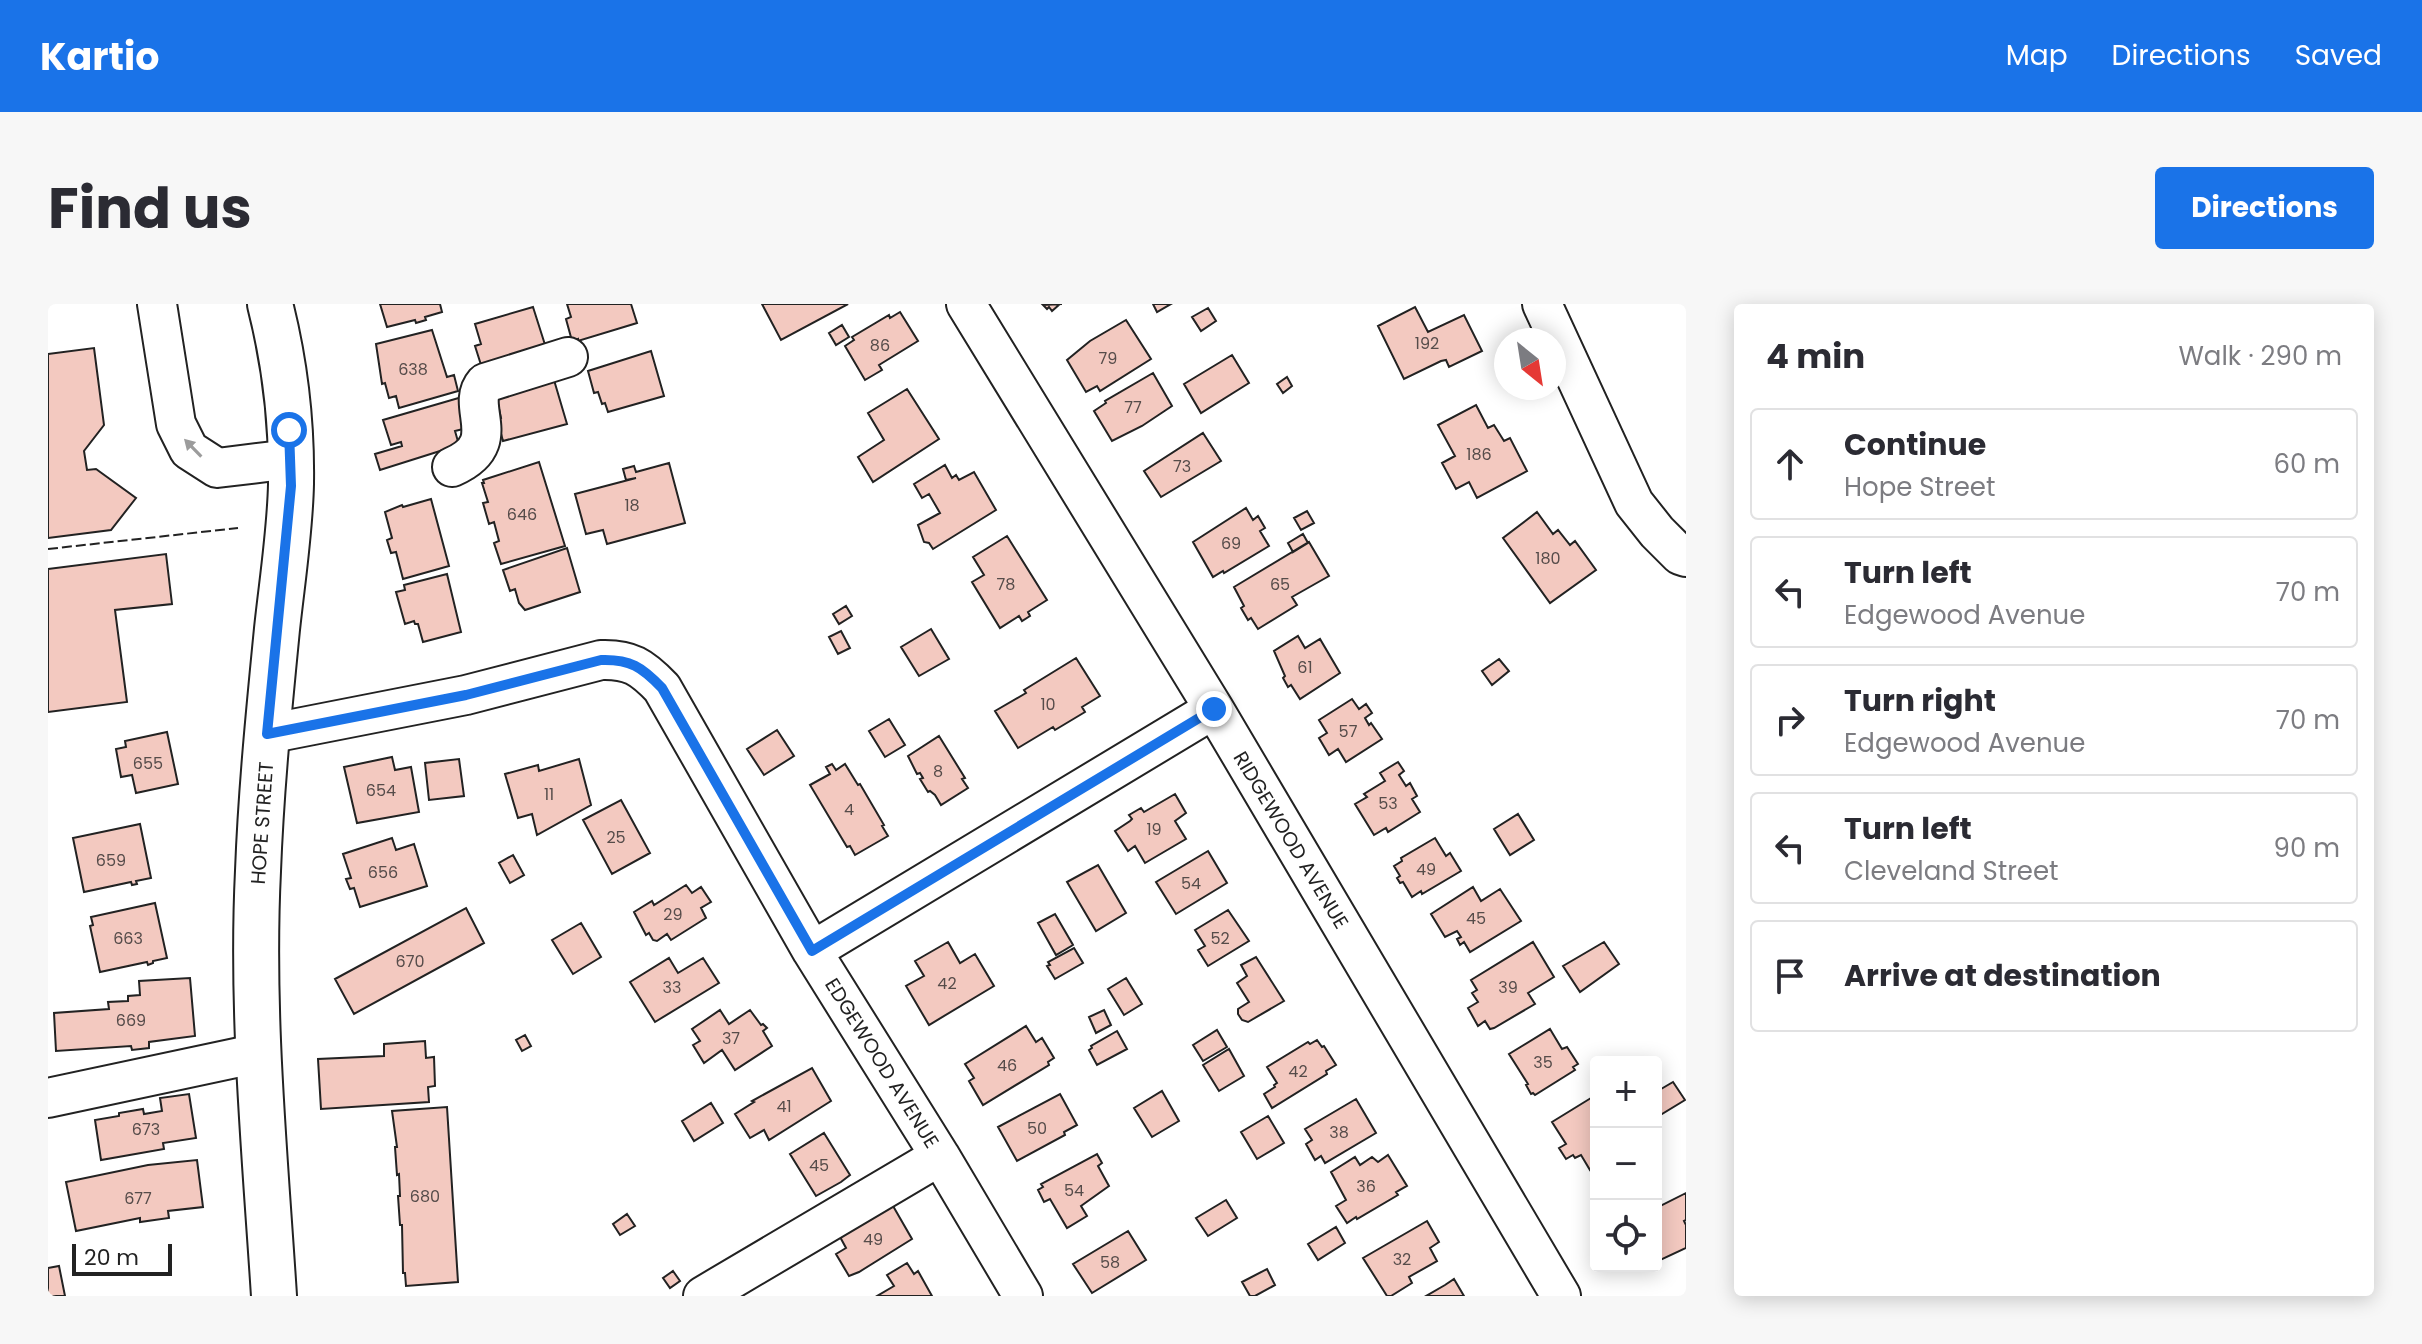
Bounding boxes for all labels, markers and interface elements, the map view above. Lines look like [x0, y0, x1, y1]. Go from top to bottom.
text: Kartio [40, 30, 159, 83]
text: Map [2006, 36, 2068, 75]
text: Directions [2112, 36, 2251, 75]
text: Saved [2295, 36, 2382, 75]
button: Directions [2155, 167, 2374, 249]
text: Find us [48, 169, 252, 248]
north arrow [1494, 328, 1566, 400]
house number: 192 [1415, 332, 1439, 355]
text: 4 min [1766, 332, 1865, 380]
house number: 86 [870, 334, 890, 357]
text: Walk · 290 m [2178, 338, 2342, 374]
house number: 79 [1099, 347, 1117, 370]
house number: 638 [398, 358, 428, 381]
house number: 77 [1124, 396, 1142, 419]
route start [271, 412, 307, 448]
text: Continue [1844, 423, 1986, 466]
one-way arrow [183, 439, 202, 458]
icon: ahead [1768, 442, 1812, 486]
house number: 186 [1466, 443, 1492, 466]
text: 60 m [2273, 446, 2340, 482]
house number: 73 [1173, 455, 1191, 478]
text: Hope Street [1844, 469, 1995, 505]
house number: 18 [624, 494, 640, 517]
house number: 646 [507, 503, 537, 526]
house number: 69 [1221, 532, 1241, 555]
house number: 180 [1535, 547, 1561, 570]
text: Turn left [1844, 551, 1972, 594]
icon: left [1768, 570, 1812, 614]
house number: 78 [997, 573, 1015, 596]
house number: 65 [1270, 573, 1290, 596]
text: 70 m [2276, 574, 2340, 610]
text: Edgewood Avenue [1844, 597, 2085, 633]
house number: 61 [1297, 656, 1313, 679]
text: Turn right [1844, 679, 1996, 722]
route end [1196, 691, 1232, 727]
house number: 10 [1040, 693, 1056, 716]
icon: right [1768, 698, 1812, 742]
text: 70 m [2276, 702, 2340, 738]
house number: 57 [1339, 720, 1358, 743]
text: Edgewood Avenue [1844, 725, 2085, 761]
street label: RIDGEWOOD AVENUE [1227, 746, 1355, 934]
house number: 655 [133, 752, 163, 775]
house number: 8 [933, 760, 943, 783]
street label: HOPE STREET [244, 761, 280, 885]
house number: 654 [366, 779, 396, 802]
house number: 11 [544, 783, 554, 806]
house number: 53 [1378, 792, 1398, 815]
house number: 4 [844, 798, 854, 821]
text: Turn left [1844, 807, 1972, 850]
house number: 19 [1146, 818, 1162, 841]
house number: 25 [606, 826, 626, 849]
icon: left [1768, 826, 1812, 870]
text: 90 m [2274, 830, 2340, 866]
house number: 659 [96, 849, 126, 872]
text: Cleveland Street [1844, 853, 2059, 889]
house number: 49 [1416, 858, 1436, 881]
house number: 656 [368, 861, 398, 884]
house number: 54 [1181, 872, 1201, 895]
house number: 29 [663, 903, 683, 926]
house number: 45 [1466, 907, 1486, 930]
house number: 663 [113, 927, 143, 950]
house number: 52 [1210, 927, 1230, 950]
house number: 670 [396, 950, 424, 973]
icon: arrive [1768, 954, 1812, 998]
text: Arrive at destination [1844, 954, 2161, 997]
house number: 42 [937, 972, 957, 995]
street label: EDGEWOOD AVENUE [818, 973, 946, 1153]
house number: 33 [663, 976, 681, 999]
house number: 39 [1498, 976, 1518, 999]
house number: 669 [116, 1009, 146, 1032]
house number: 37 [722, 1027, 740, 1050]
house number: 35 [1533, 1051, 1553, 1074]
house number: 46 [997, 1054, 1017, 1077]
map controls [1590, 1056, 1662, 1272]
button: + [1590, 1056, 1662, 1128]
house number: 42 [1288, 1060, 1308, 1083]
house number: 41 [776, 1095, 792, 1118]
house number: 50 [1027, 1117, 1047, 1140]
house number: 673 [132, 1118, 160, 1141]
house number: 38 [1329, 1121, 1349, 1144]
button: − [1590, 1128, 1662, 1200]
house number: 45 [809, 1154, 829, 1177]
house number: 36 [1356, 1175, 1376, 1198]
house number: 54 [1064, 1179, 1084, 1202]
house number: 680 [410, 1185, 440, 1208]
house number: 677 [124, 1187, 152, 1210]
button: locate [1590, 1200, 1662, 1272]
house number: 49 [863, 1228, 883, 1251]
scale bar [72, 1240, 172, 1276]
text: 20 m [84, 1242, 139, 1273]
house number: 32 [1393, 1248, 1411, 1271]
house number: 58 [1100, 1251, 1120, 1274]

